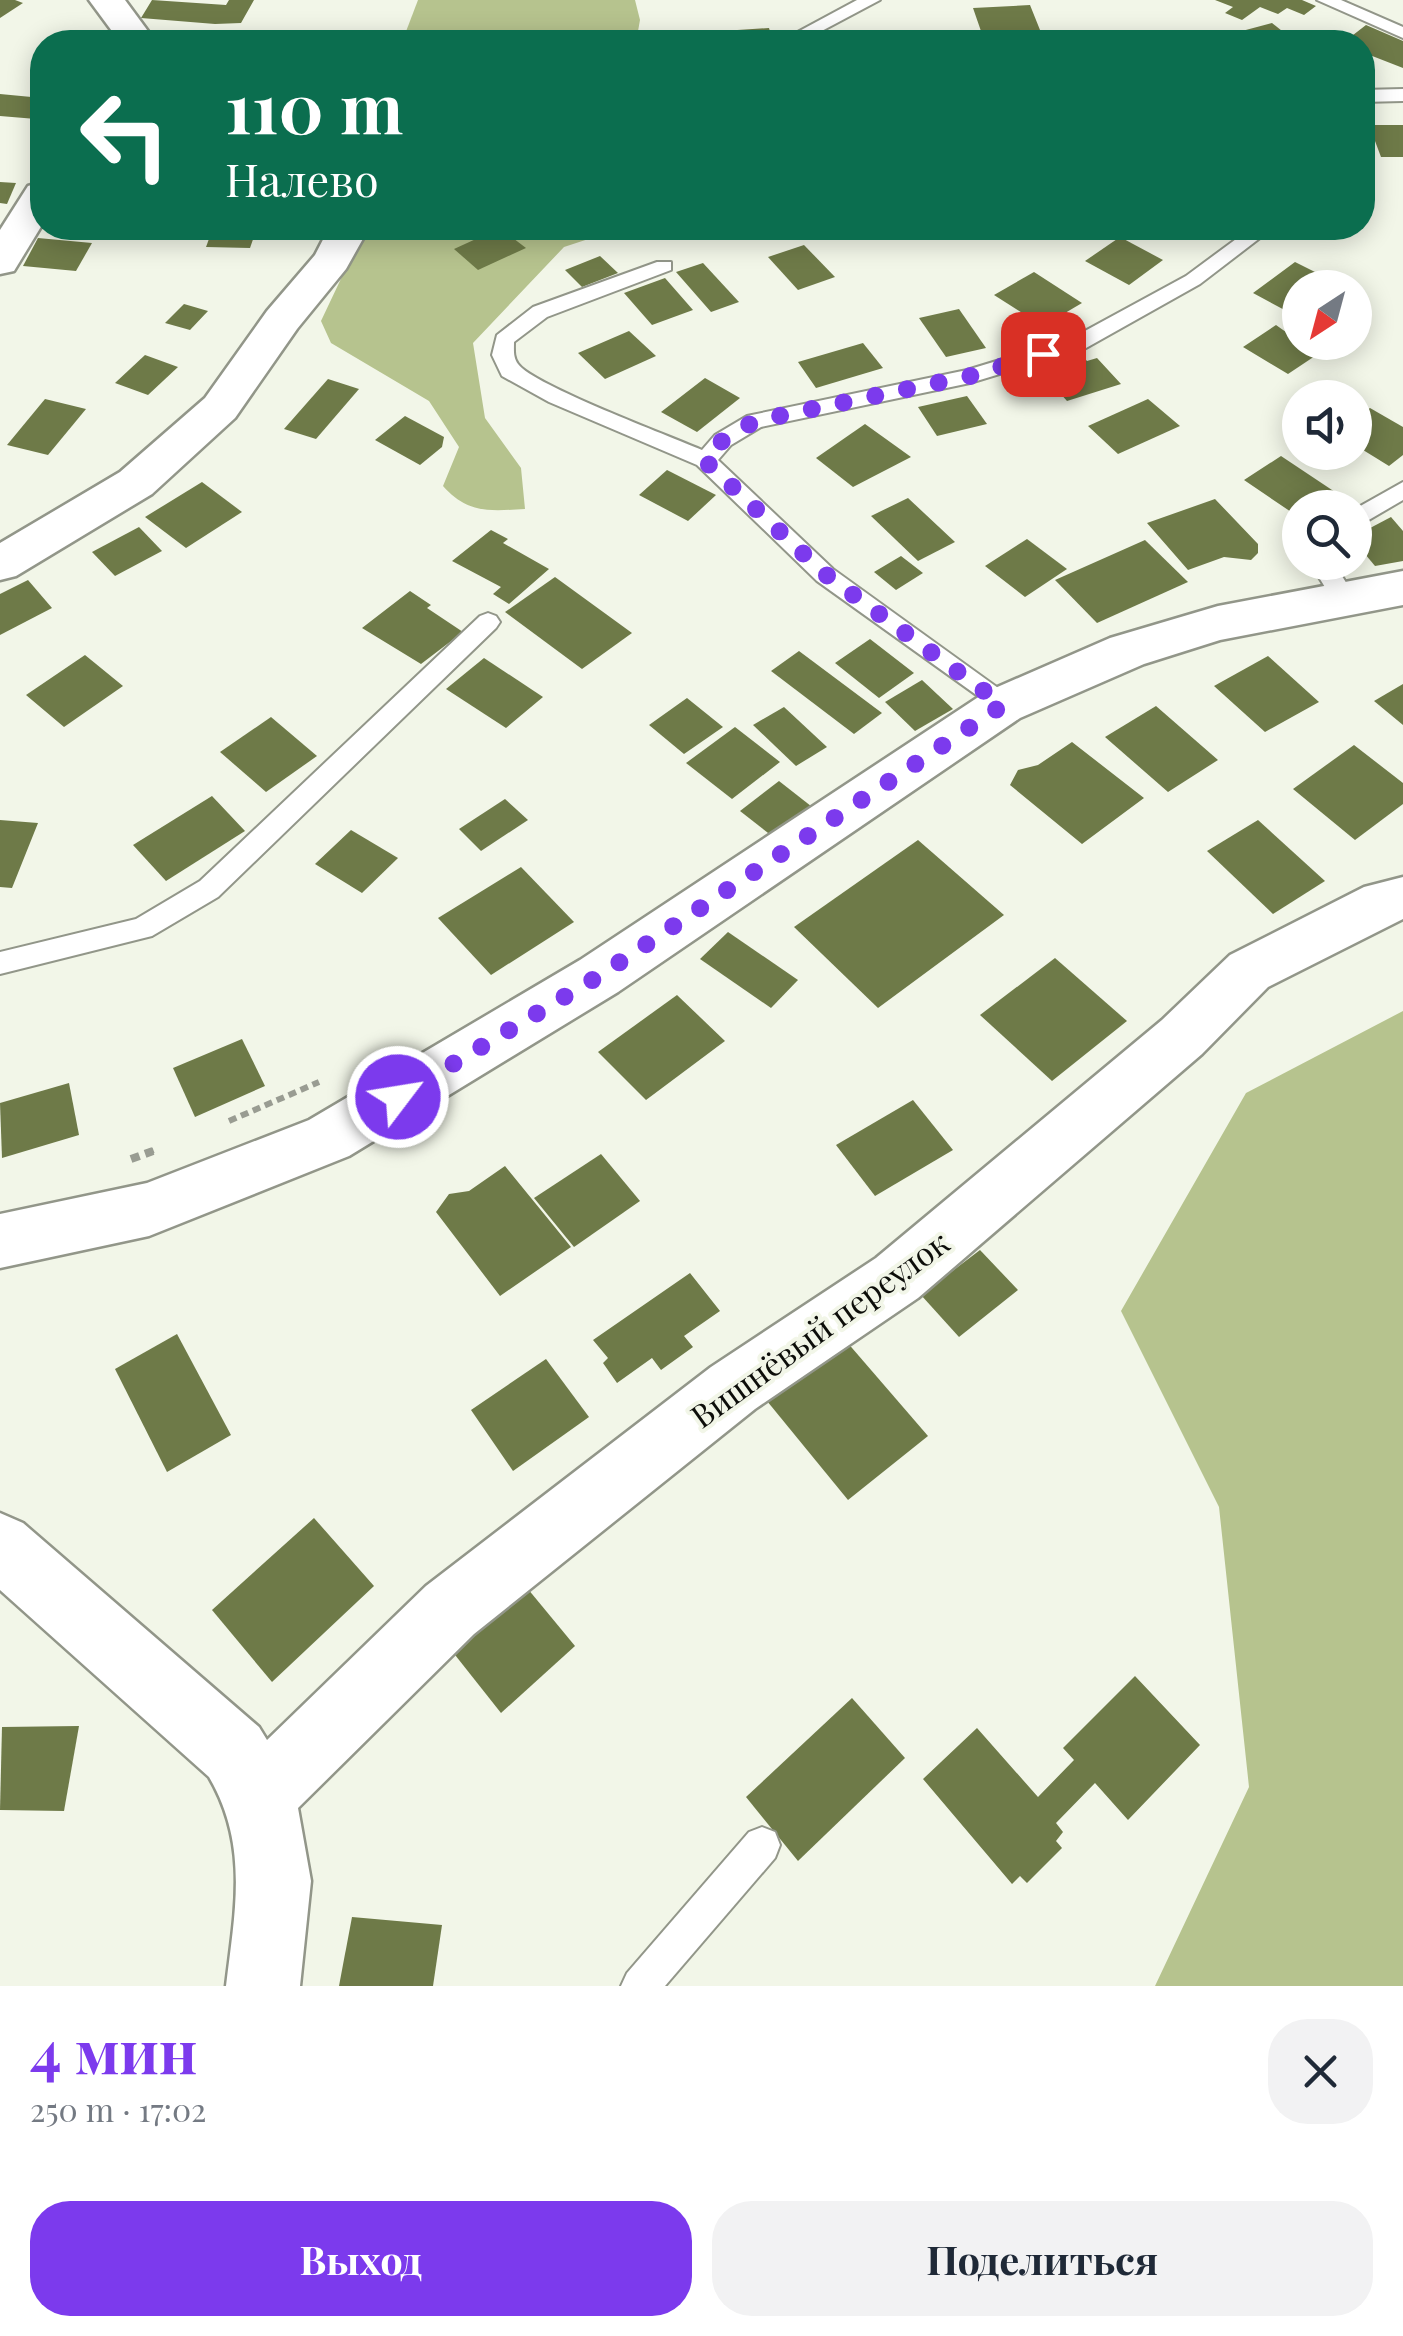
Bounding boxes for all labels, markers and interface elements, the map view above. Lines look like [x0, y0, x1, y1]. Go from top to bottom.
text: 110 m [225, 58, 403, 152]
icon: left [60, 70, 190, 200]
text: Налево [225, 148, 379, 208]
north arrow [1282, 270, 1372, 360]
map controls [1282, 270, 1372, 580]
pin [1001, 312, 1086, 397]
icon: arrive [1016, 327, 1071, 382]
button: sound [1282, 380, 1372, 470]
button: search [1282, 490, 1372, 580]
position arrow [346, 1045, 450, 1149]
street label: Вишнёвый переулок [681, 1220, 957, 1436]
text: 4 мин [30, 2009, 197, 2089]
button: close [1268, 2019, 1373, 2124]
text: 250 m · 17:02 [30, 2087, 206, 2130]
button: Выход [30, 2201, 692, 2316]
button: Поделиться [712, 2201, 1373, 2316]

